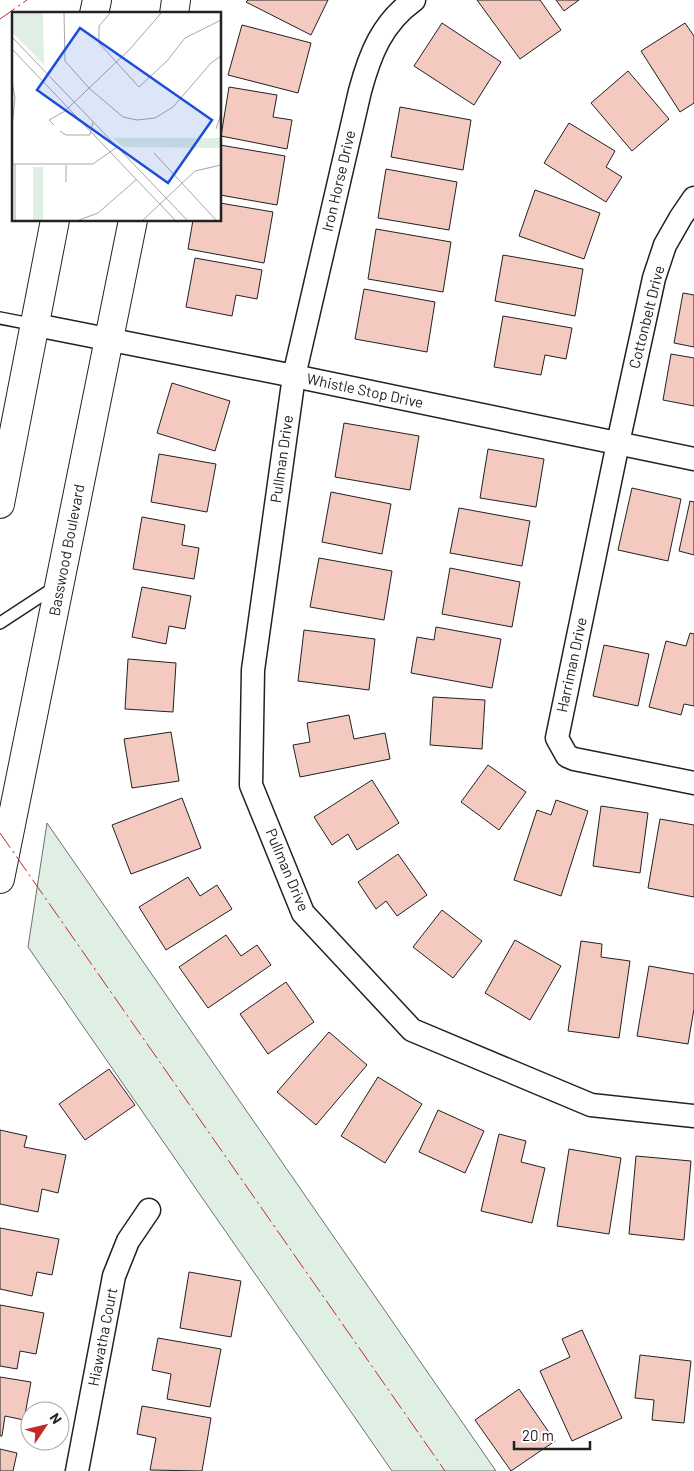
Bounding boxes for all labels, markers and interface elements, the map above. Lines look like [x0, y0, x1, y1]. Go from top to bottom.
inset map [12, 12, 221, 221]
street label: Iron Horse Drive [318, 128, 358, 233]
street label: Cottonbelt Drive [625, 263, 668, 370]
street label: Whistle Stop Drive [305, 369, 425, 411]
street label: Pullman Drive [266, 414, 296, 504]
street label: Basswood Boulevard [44, 482, 88, 617]
street label: Harriman Drive [552, 616, 590, 714]
street label: Pullman Drive [262, 825, 313, 914]
street label: Hiawatha Court [84, 1286, 120, 1388]
north arrow [20, 1401, 70, 1451]
text: N [46, 1410, 66, 1427]
scale bar [514, 1418, 590, 1450]
text: 20 m [522, 1426, 554, 1444]

